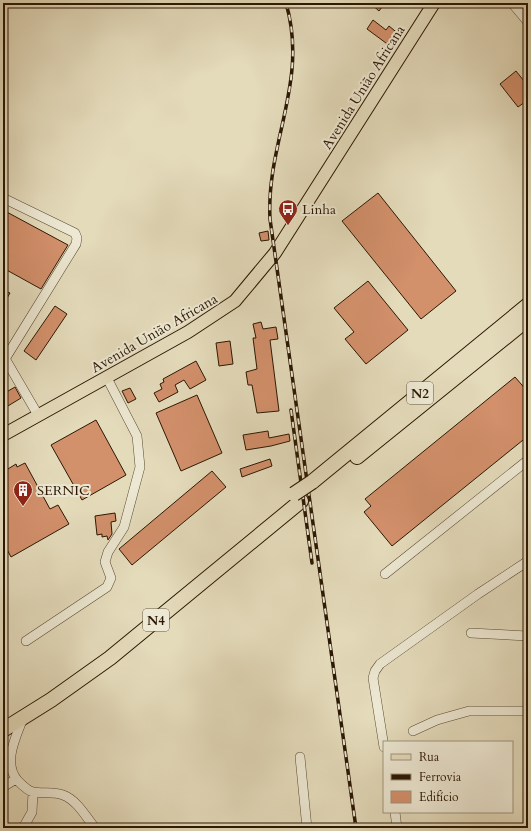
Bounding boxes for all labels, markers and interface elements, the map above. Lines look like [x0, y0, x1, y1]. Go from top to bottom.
street label: Avenida União Africana [317, 22, 409, 153]
bus stop icon: Linha [277, 198, 299, 226]
place label: Linha [302, 200, 336, 219]
street label: Avenida União Africana [88, 289, 221, 377]
road number: N2 [407, 382, 433, 404]
building icon: SERNIC [12, 479, 34, 507]
place label: SERNIC [37, 481, 90, 500]
road number: N4 [143, 609, 169, 631]
legend [383, 741, 513, 813]
text: Rua [419, 749, 440, 765]
text: Ferrovia [419, 769, 462, 785]
text: Edifício [419, 789, 459, 805]

